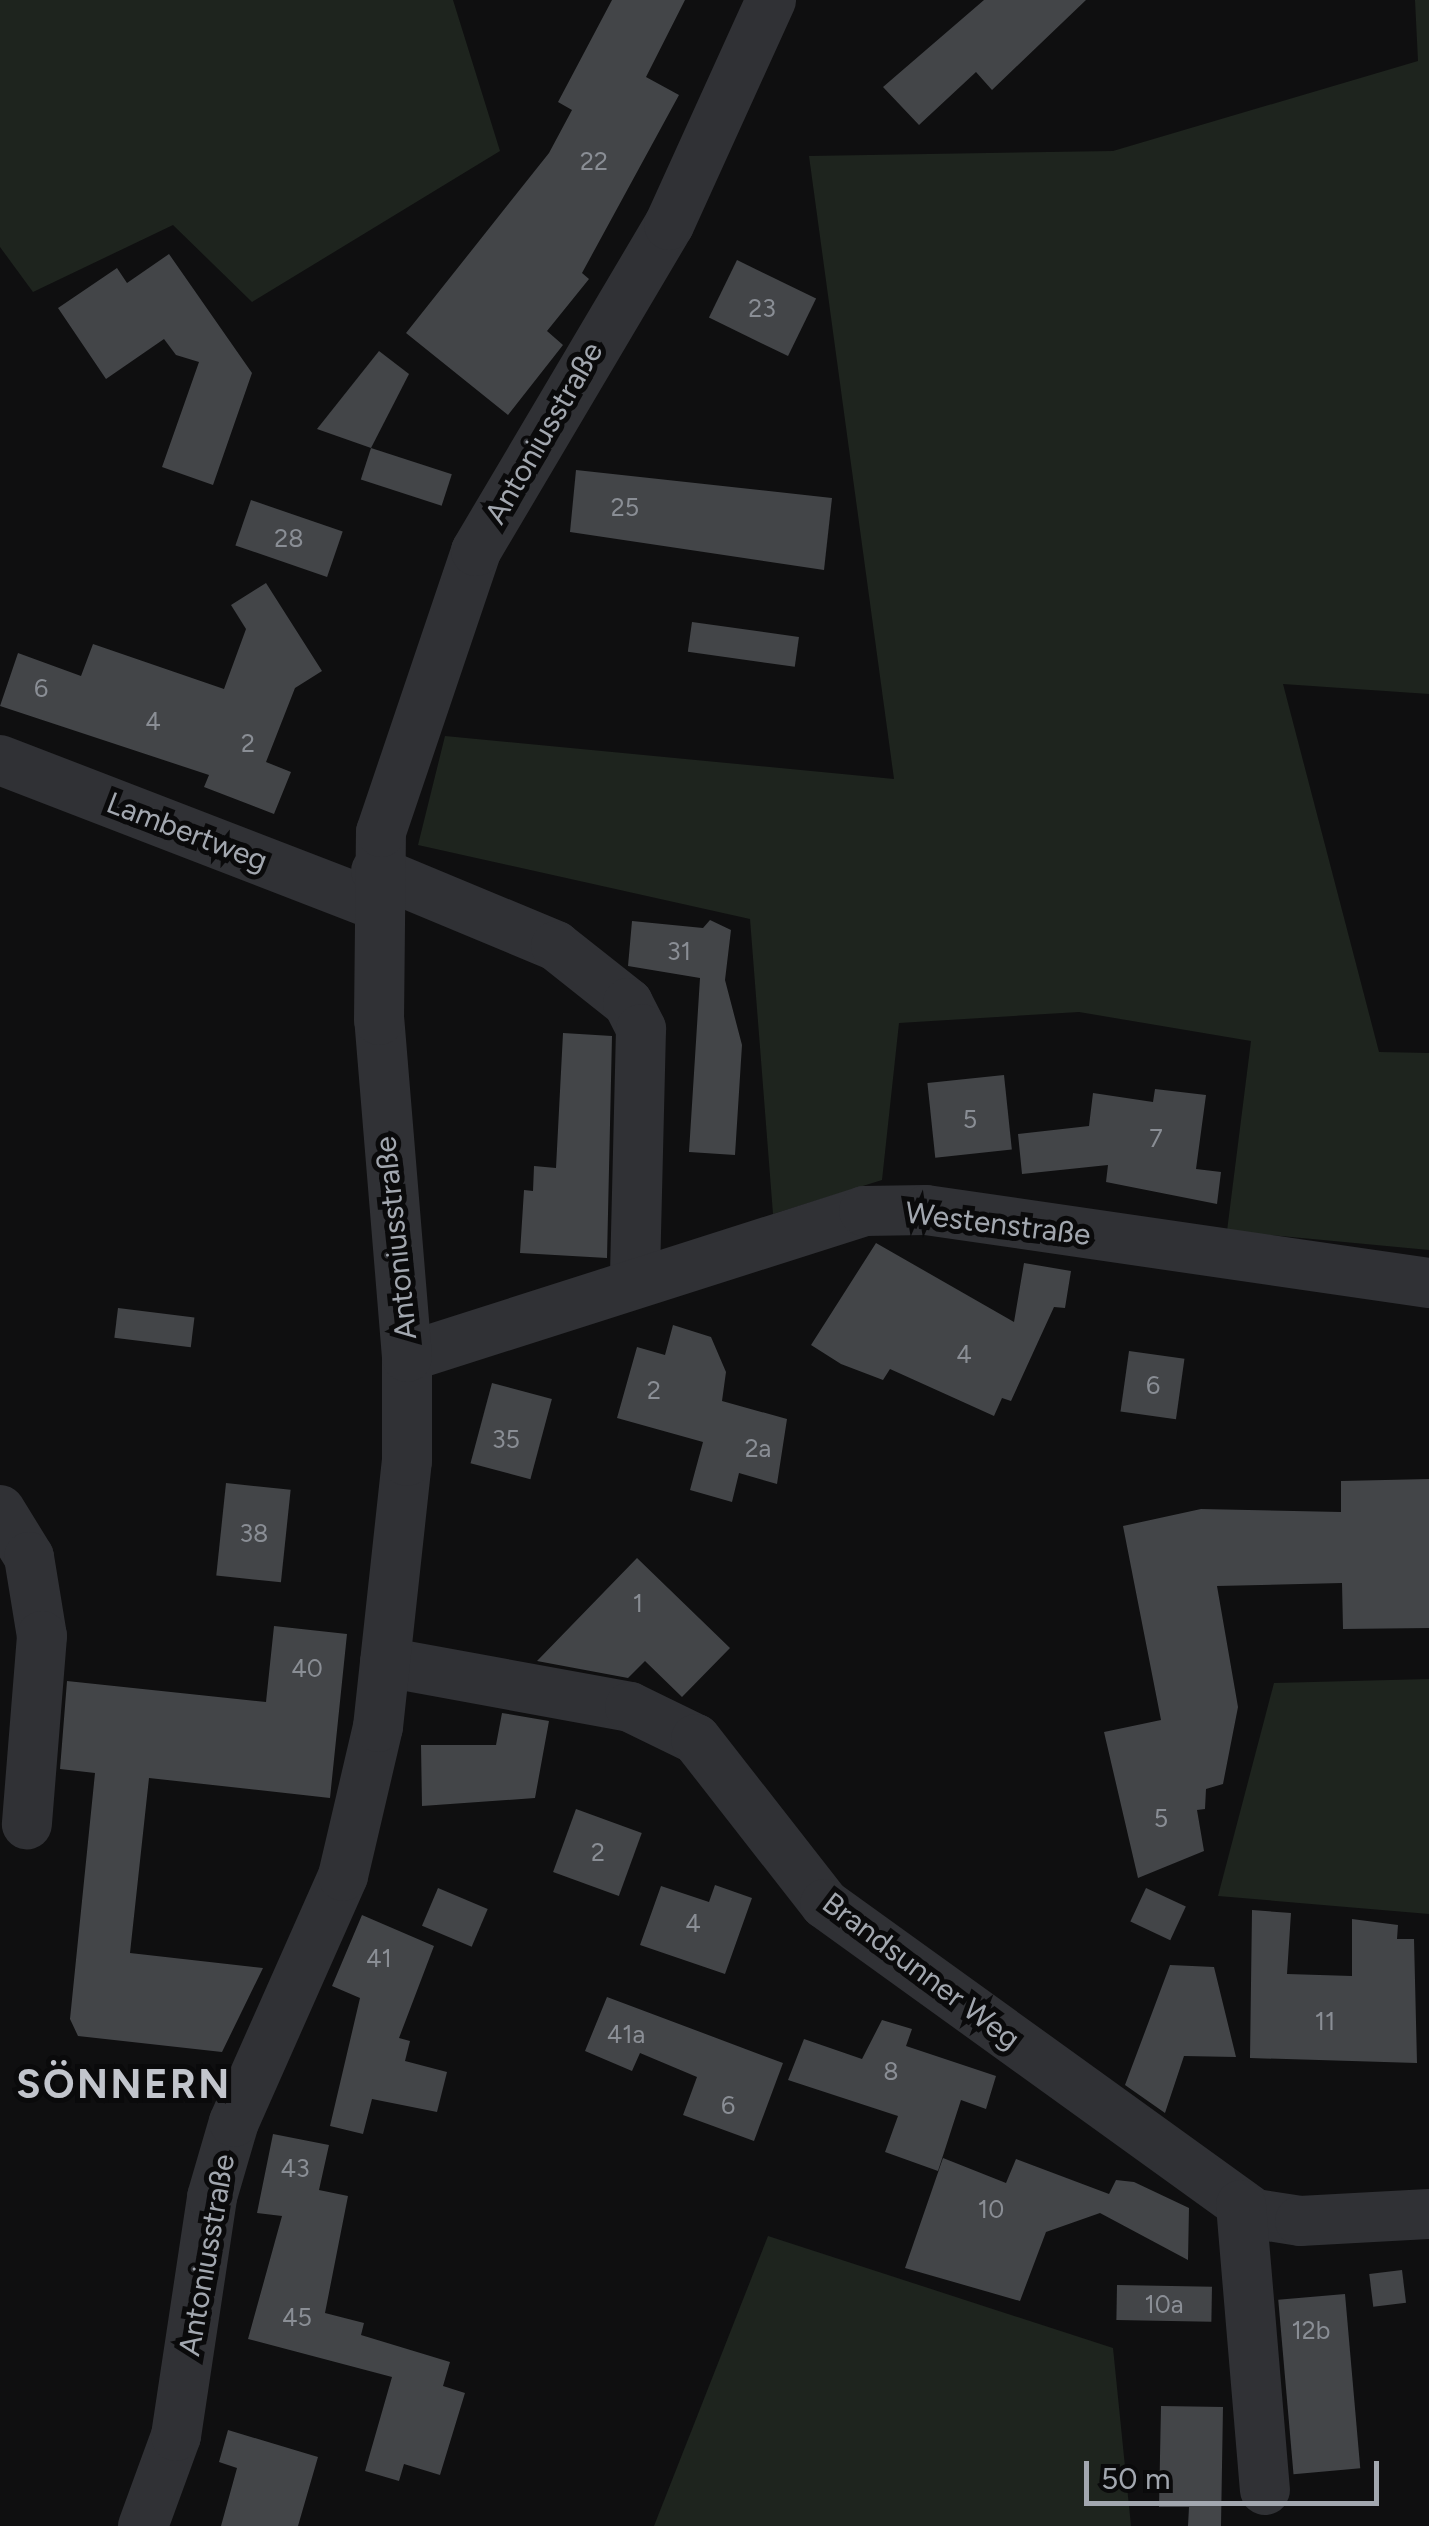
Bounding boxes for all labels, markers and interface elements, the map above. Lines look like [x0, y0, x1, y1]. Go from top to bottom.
house number: 22 [580, 146, 608, 176]
house number: 23 [748, 293, 776, 323]
street label: Antoniusstraße [477, 336, 611, 530]
house number: 25 [611, 492, 639, 522]
house number: 28 [274, 523, 304, 553]
house number: 6 [34, 673, 48, 703]
house number: 4 [145, 706, 161, 736]
house number: 2 [241, 728, 255, 758]
street label: Lambertweg [102, 785, 272, 879]
house number: 31 [667, 936, 691, 966]
house number: 5 [963, 1104, 977, 1134]
house number: 7 [1149, 1123, 1163, 1153]
street label: Antoniusstraße [367, 1135, 425, 1341]
street label: Westenstraße [903, 1195, 1093, 1253]
house number: 4 [956, 1339, 972, 1369]
house number: 6 [1146, 1370, 1160, 1400]
house number: 2 [647, 1375, 661, 1405]
house number: 35 [492, 1424, 520, 1454]
house number: 2a [745, 1433, 771, 1463]
house number: 38 [240, 1518, 268, 1548]
house number: 1 [633, 1588, 643, 1618]
house number: 40 [291, 1653, 323, 1683]
house number: 5 [1154, 1803, 1168, 1833]
house number: 2 [591, 1837, 605, 1867]
street label: Brandsunner Weg [815, 1885, 1027, 2057]
house number: 4 [685, 1908, 701, 1938]
house number: 41 [366, 1943, 392, 1973]
house number: 11 [1315, 2006, 1335, 2036]
house number: 41a [607, 2019, 645, 2049]
house number: 8 [883, 2056, 899, 2086]
district label: SÖNNERN [16, 2060, 232, 2108]
house number: 6 [721, 2090, 735, 2120]
street label: Antoniusstraße [172, 2151, 242, 2359]
house number: 43 [280, 2153, 310, 2183]
house number: 10 [978, 2194, 1004, 2224]
house number: 10a [1144, 2289, 1184, 2319]
house number: 45 [282, 2302, 312, 2332]
house number: 12b [1292, 2315, 1330, 2345]
scale bar [1089, 2441, 1384, 2503]
text: 50 m [1101, 2460, 1170, 2497]

